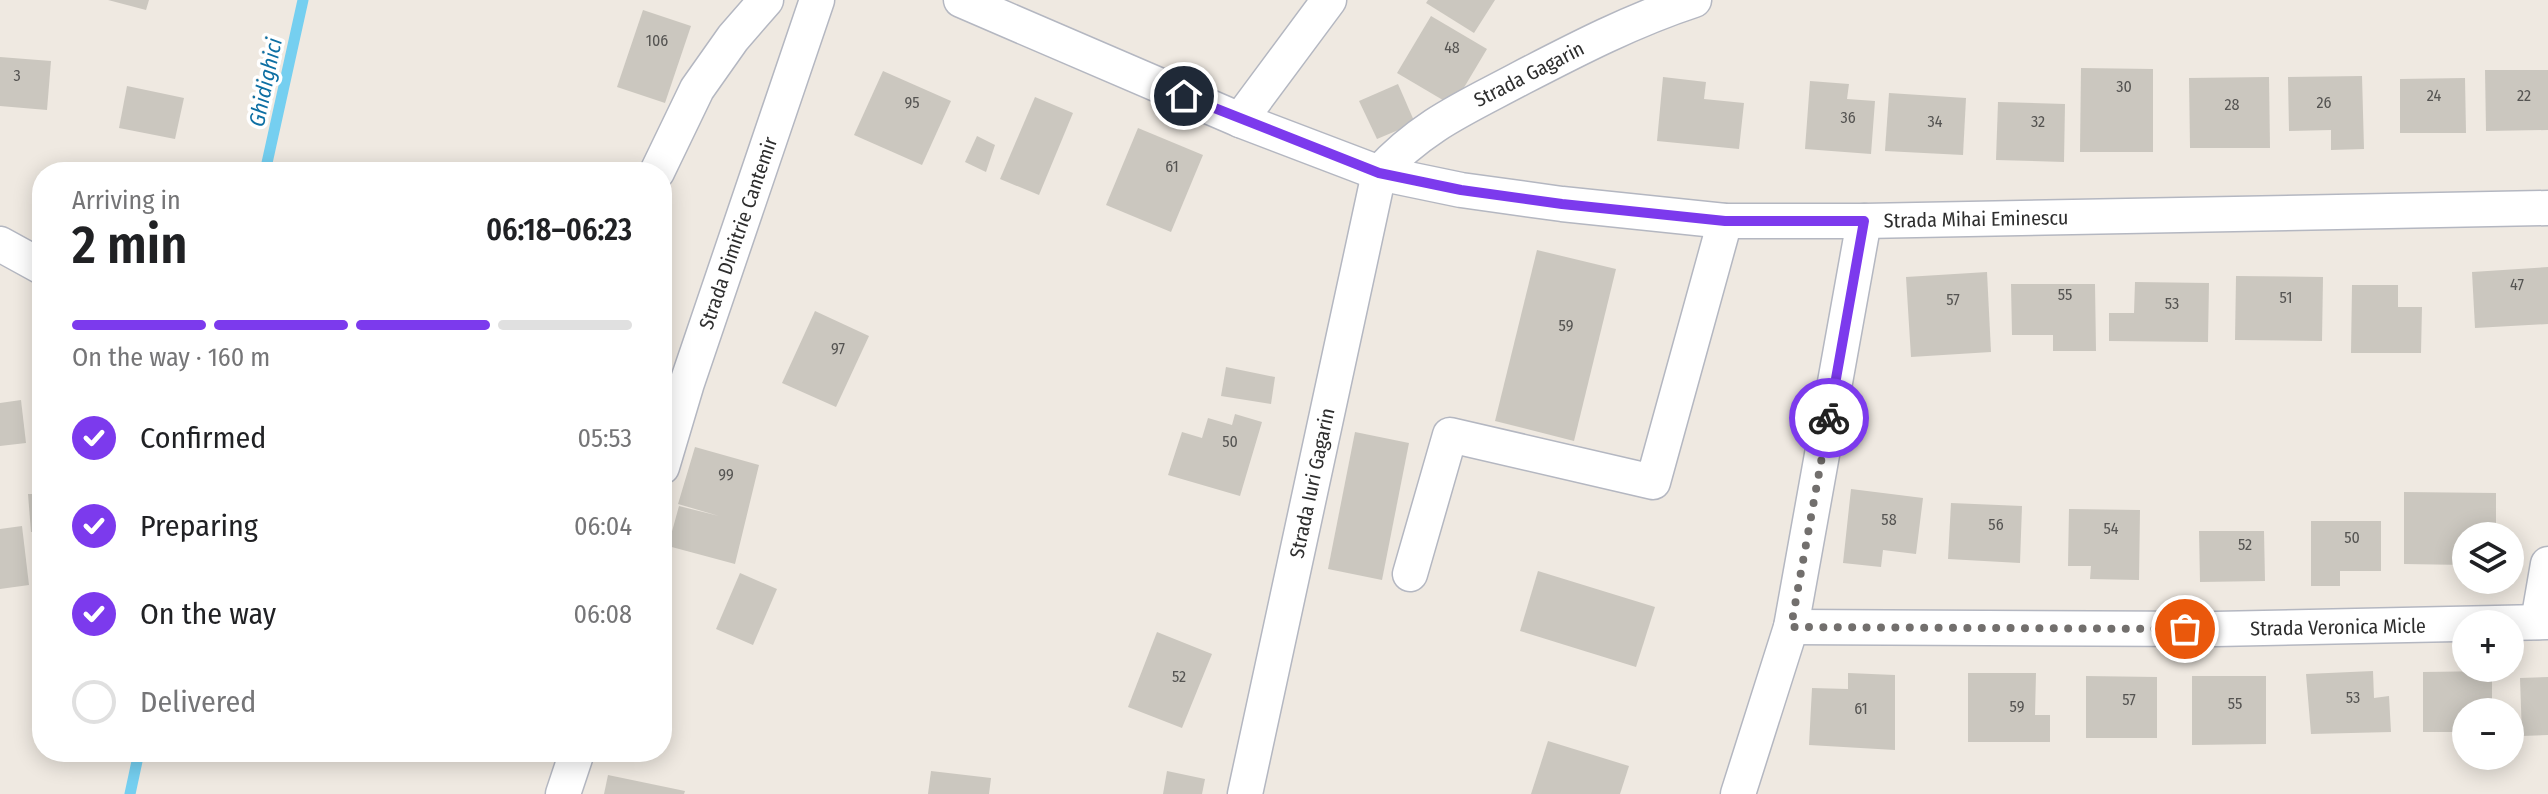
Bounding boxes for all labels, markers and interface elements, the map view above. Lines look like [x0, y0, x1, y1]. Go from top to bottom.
house number: 106 [646, 31, 668, 50]
water label: Ghidighici [243, 35, 288, 129]
street label: Strada Gagarin [1470, 36, 1588, 112]
house number: 48 [1444, 38, 1460, 57]
pin [1150, 62, 1218, 130]
house number: 3 [13, 66, 21, 85]
icon: home [1162, 74, 1206, 118]
house number: 30 [2116, 77, 2132, 96]
house number: 24 [2427, 86, 2441, 105]
house number: 22 [2517, 86, 2531, 105]
house number: 95 [904, 93, 920, 112]
house number: 26 [2317, 93, 2332, 112]
house number: 28 [2224, 95, 2240, 114]
house number: 36 [1840, 108, 1856, 127]
house number: 34 [1928, 112, 1943, 131]
house number: 32 [2031, 112, 2045, 131]
street label: Strada Dimitrie Cantemir [694, 134, 782, 332]
house number: 61 [1165, 157, 1179, 176]
text: Arriving in [72, 185, 181, 216]
street label: Strada Mihai Eminescu [1883, 205, 2069, 233]
text: 06:18–06:23 [486, 212, 632, 248]
text: 2 min [72, 214, 188, 277]
house number: 47 [2510, 275, 2524, 294]
house number: 55 [2058, 285, 2072, 304]
house number: 51 [2280, 288, 2292, 307]
house number: 57 [1946, 290, 1960, 309]
house number: 53 [2165, 294, 2179, 313]
house number: 59 [1559, 316, 1574, 335]
house number: 97 [831, 339, 846, 358]
text: On the way · 160 m [72, 342, 270, 373]
courier [1789, 378, 1869, 458]
icon: bike [1807, 396, 1851, 440]
street label: Strada Iuri Gagarin [1284, 406, 1340, 560]
icon: check [72, 416, 116, 460]
text: Confirmed [140, 420, 266, 456]
text: 05:53 [577, 423, 632, 454]
house number: 50 [1222, 432, 1238, 451]
house number: 99 [718, 465, 734, 484]
icon: check [72, 504, 116, 548]
text: Preparing [140, 508, 258, 544]
house number: 58 [1881, 510, 1897, 529]
text: 06:04 [574, 511, 632, 542]
house number: 56 [1988, 515, 2004, 534]
house number: 54 [2103, 519, 2119, 538]
map controls [2452, 522, 2524, 770]
button: layers [2452, 522, 2524, 594]
house number: 50 [2344, 528, 2360, 547]
house number: 52 [2238, 535, 2252, 554]
icon: check [72, 592, 116, 636]
pin [2151, 595, 2219, 663]
text: On the way [140, 596, 276, 632]
text: 06:08 [573, 599, 632, 630]
icon: bag [2163, 607, 2207, 651]
button: + [2452, 610, 2524, 682]
street label: Strada Veronica Micle [2250, 613, 2426, 641]
house number: 52 [1172, 667, 1186, 686]
text: Delivered [140, 684, 256, 720]
house number: 53 [2346, 688, 2360, 707]
house number: 57 [2122, 690, 2136, 709]
house number: 55 [2228, 694, 2242, 713]
house number: 59 [2010, 697, 2025, 716]
button: − [2452, 698, 2524, 770]
house number: 61 [1854, 699, 1868, 718]

